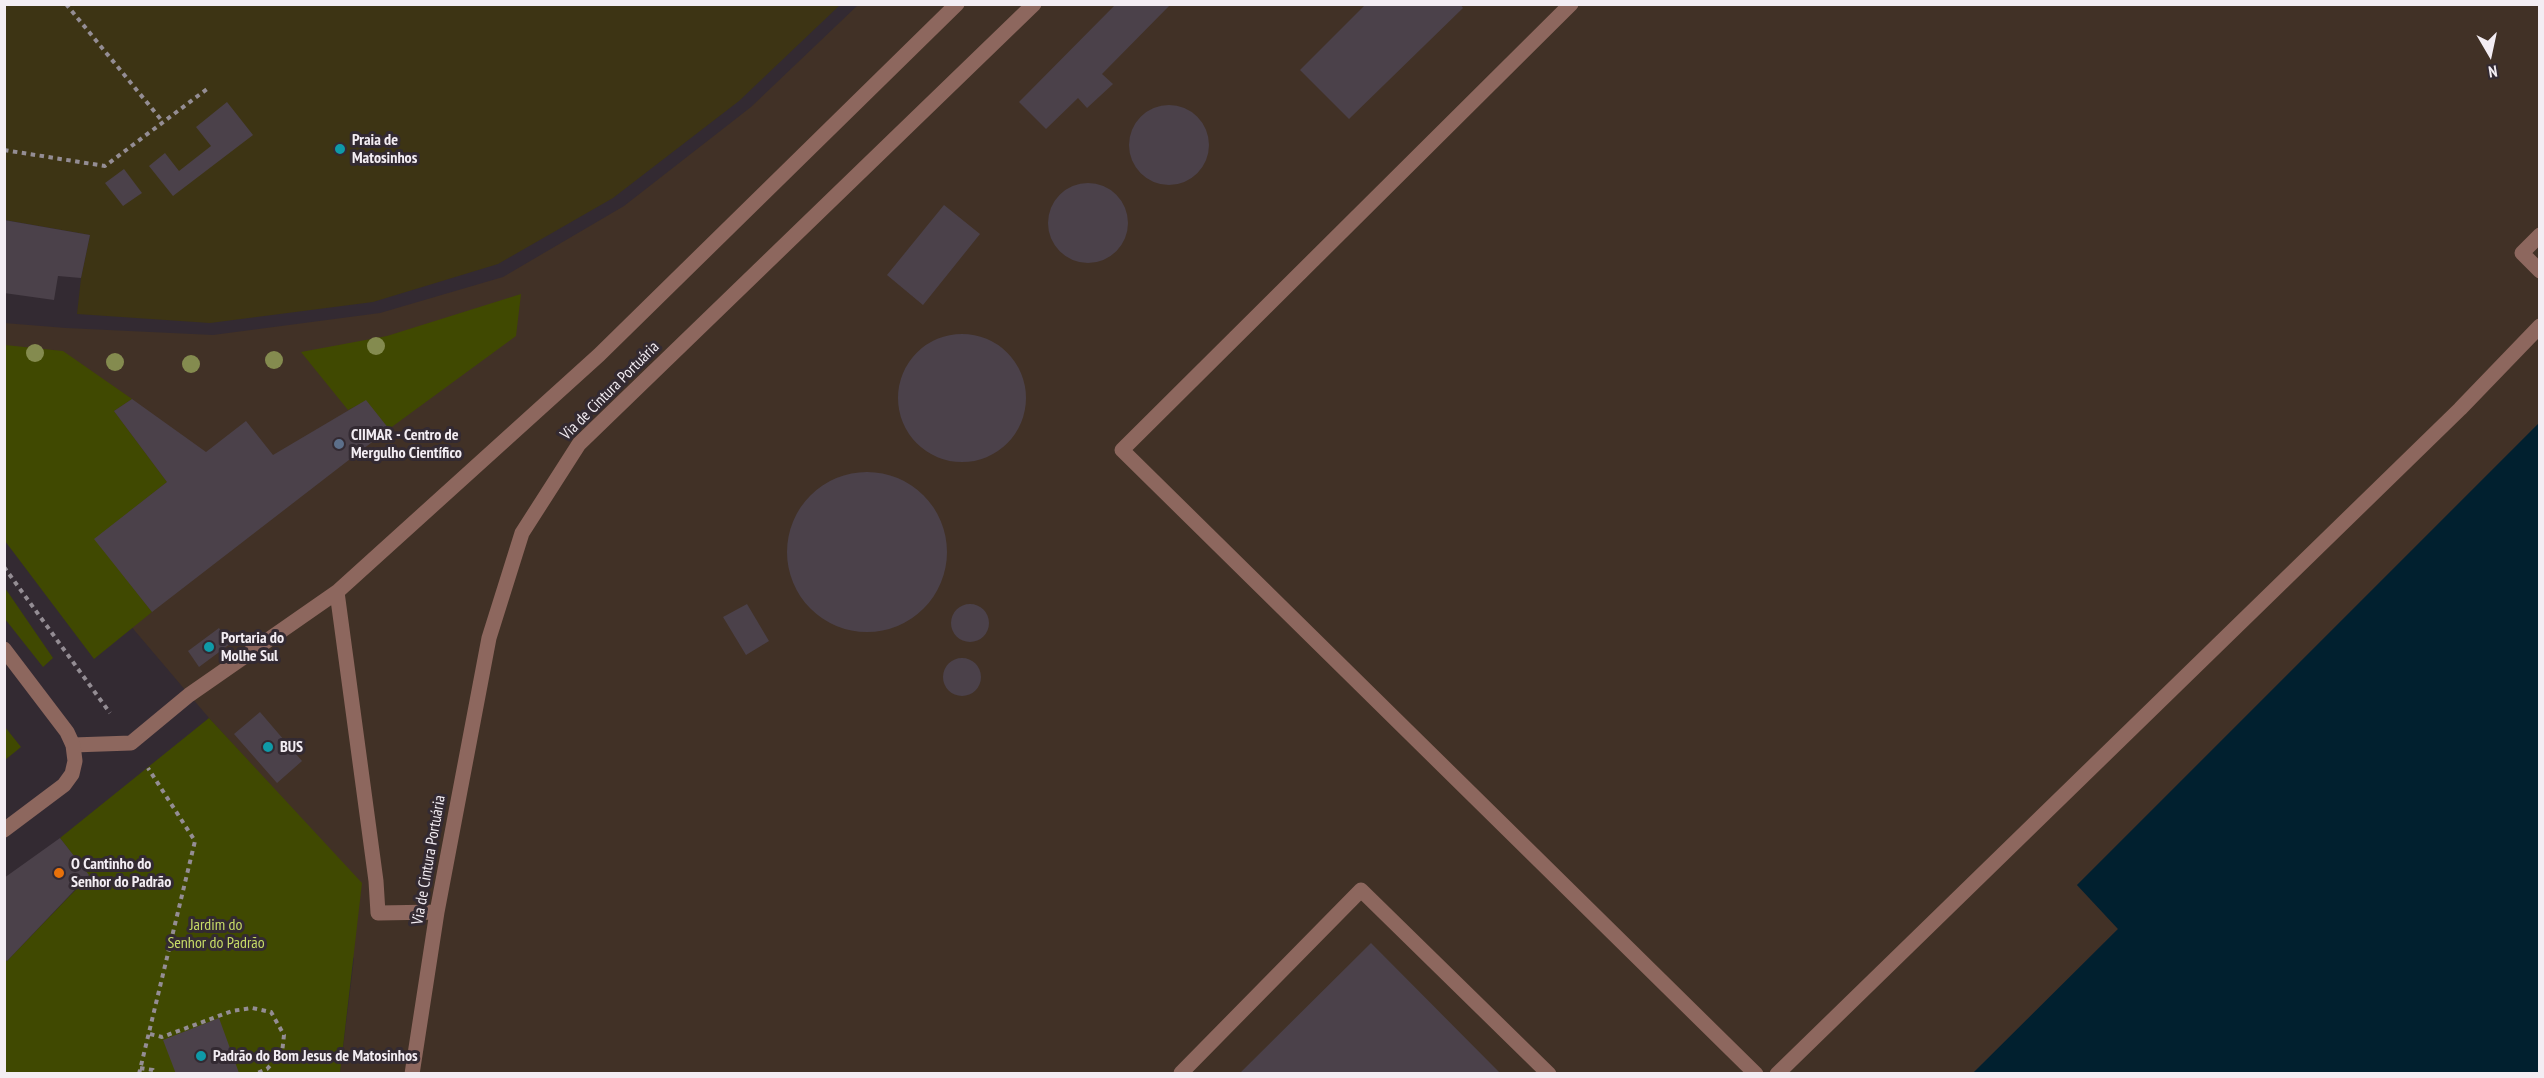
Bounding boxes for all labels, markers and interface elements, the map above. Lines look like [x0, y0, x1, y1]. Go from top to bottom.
north arrow [2460, 24, 2520, 84]
text: N [2487, 61, 2499, 82]
place label: Praia de Matosinhos [352, 130, 417, 168]
marker: Praia de Matosinhos [333, 142, 347, 156]
street label: Via de Cintura Portuária [557, 338, 663, 444]
place label: CIIMAR - Centro de Mergulho Científico [351, 425, 462, 463]
marker: CIIMAR - Centro de Mergulho Científico [332, 437, 346, 451]
place label: Portaria do Molhe Sul [221, 628, 284, 666]
marker: Portaria do Molhe Sul [202, 640, 216, 654]
place label: BUS [280, 737, 303, 757]
marker: BUS [261, 740, 275, 754]
street label: Via de Cintura Portuária [408, 794, 450, 926]
place label: O Cantinho do Senhor do Padrão [71, 854, 171, 892]
marker: O Cantinho do Senhor do Padrão [52, 866, 66, 880]
park label: Jardim do Senhor do Padrão [167, 915, 265, 953]
place label: Padrão do Bom Jesus de Matosinhos [213, 1046, 418, 1066]
marker: Padrão do Bom Jesus de Matosinhos [194, 1049, 208, 1063]

